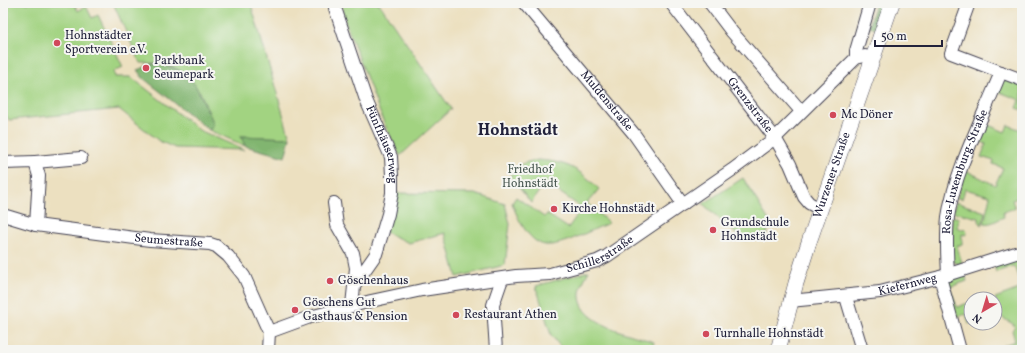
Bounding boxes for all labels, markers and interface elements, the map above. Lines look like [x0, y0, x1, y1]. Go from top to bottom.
scale bar [875, 22, 942, 48]
place label: Hohnstädter Sportverein e.V. [65, 28, 147, 58]
text: 50 m [881, 29, 907, 45]
marker: Hohnstädter Sportverein e.V. [52, 38, 62, 48]
place label: Parkbank Seumepark [154, 53, 214, 83]
marker: Parkbank Seumepark [141, 63, 151, 73]
street label: Muldenstraße [576, 67, 636, 135]
street label: Grenzstraße [723, 74, 776, 136]
street label: Fünfhäuserweg [361, 103, 400, 184]
place label: Mc Döner [841, 107, 893, 123]
street label: Rosa-Luxemburg-Straße [939, 107, 992, 234]
marker: Mc Döner [828, 110, 838, 120]
district label: Hohnstädt [478, 120, 558, 142]
street label: Wurzener Straße [810, 130, 855, 221]
park label: Friedhof Hohnstädt [502, 162, 558, 192]
place label: Kirche Hohnstädt [562, 201, 655, 217]
marker: Kirche Hohnstädt [549, 204, 559, 214]
place label: Grundschule Hohnstädt [721, 215, 789, 245]
marker: Grundschule Hohnstädt [708, 225, 718, 235]
street label: Seumestraße [133, 230, 204, 252]
street label: Schillerstraße [564, 232, 637, 277]
street label: Kiefernweg [877, 270, 939, 300]
place label: Göschenhaus [338, 273, 408, 289]
marker: Göschenhaus [325, 276, 335, 286]
north arrow [963, 291, 1003, 331]
place label: Göschens Gut Gasthaus & Pension [303, 295, 408, 325]
marker: Göschens Gut Gasthaus & Pension [290, 305, 300, 315]
place label: Restaurant Athen [464, 307, 557, 323]
text: N [970, 309, 986, 326]
marker: Restaurant Athen [451, 310, 461, 320]
place label: Turnhalle Hohnstädt [714, 326, 824, 342]
marker: Turnhalle Hohnstädt [701, 329, 711, 339]

